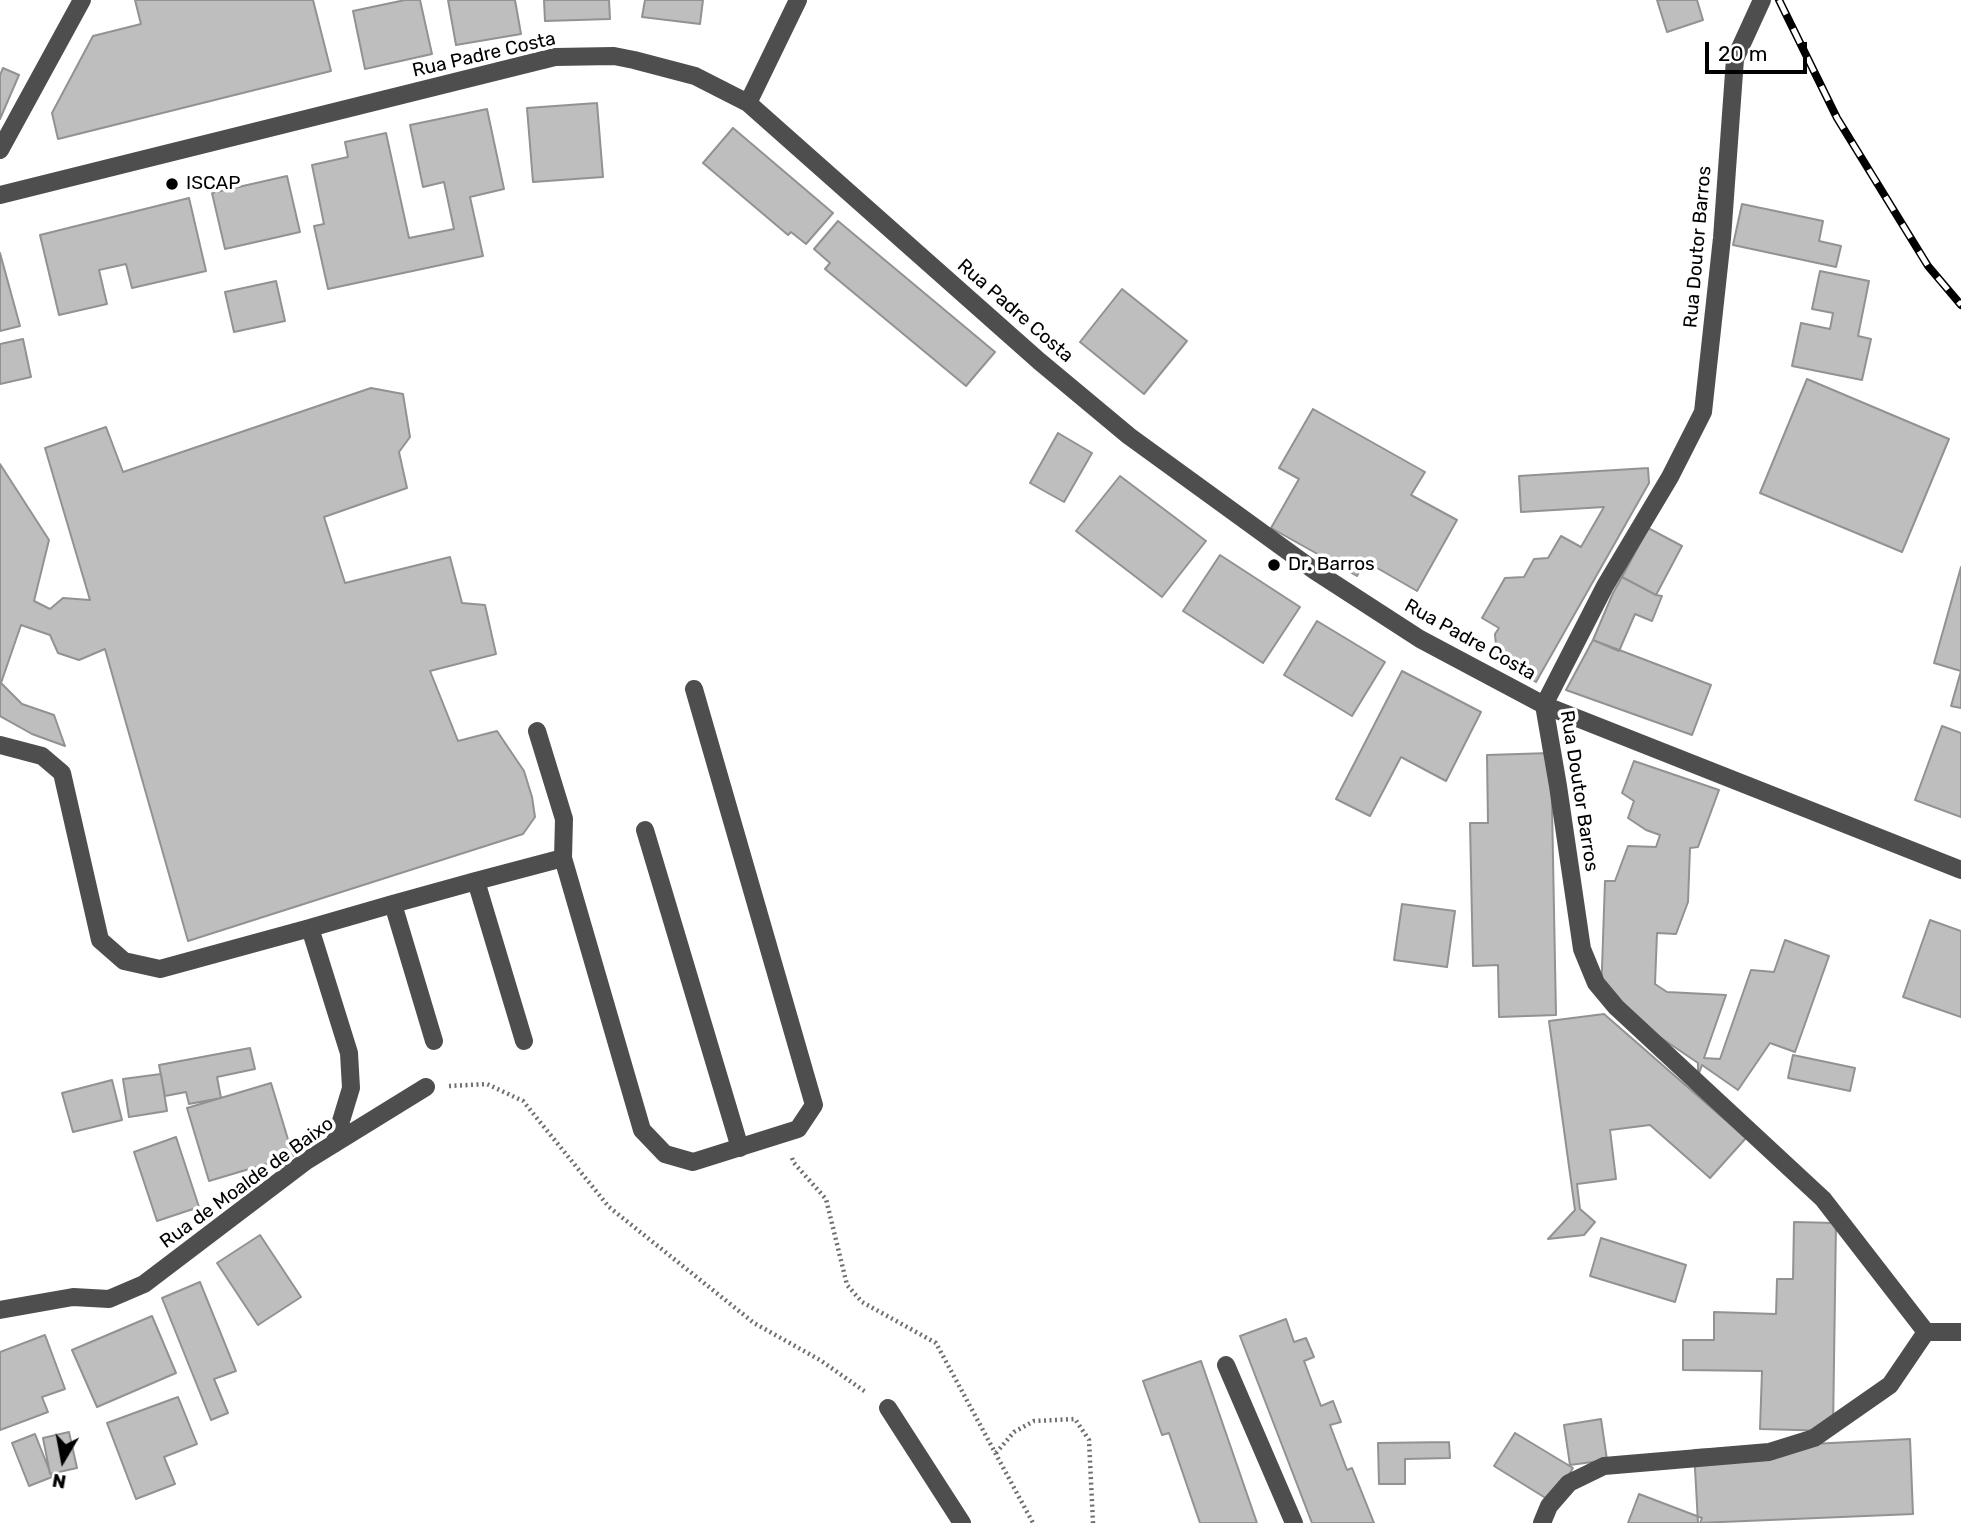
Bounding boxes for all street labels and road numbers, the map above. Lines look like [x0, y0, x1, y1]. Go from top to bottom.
street label: Rua Padre Costa [410, 27, 558, 83]
street label: Rua Doutor Barros [1680, 165, 1716, 329]
street label: Rua Padre Costa [952, 254, 1078, 368]
street label: Rua Padre Costa [1400, 595, 1540, 685]
street label: Rua Doutor Barros [1555, 709, 1603, 873]
street label: Rua de Moalde de Baixo [156, 1112, 338, 1254]

